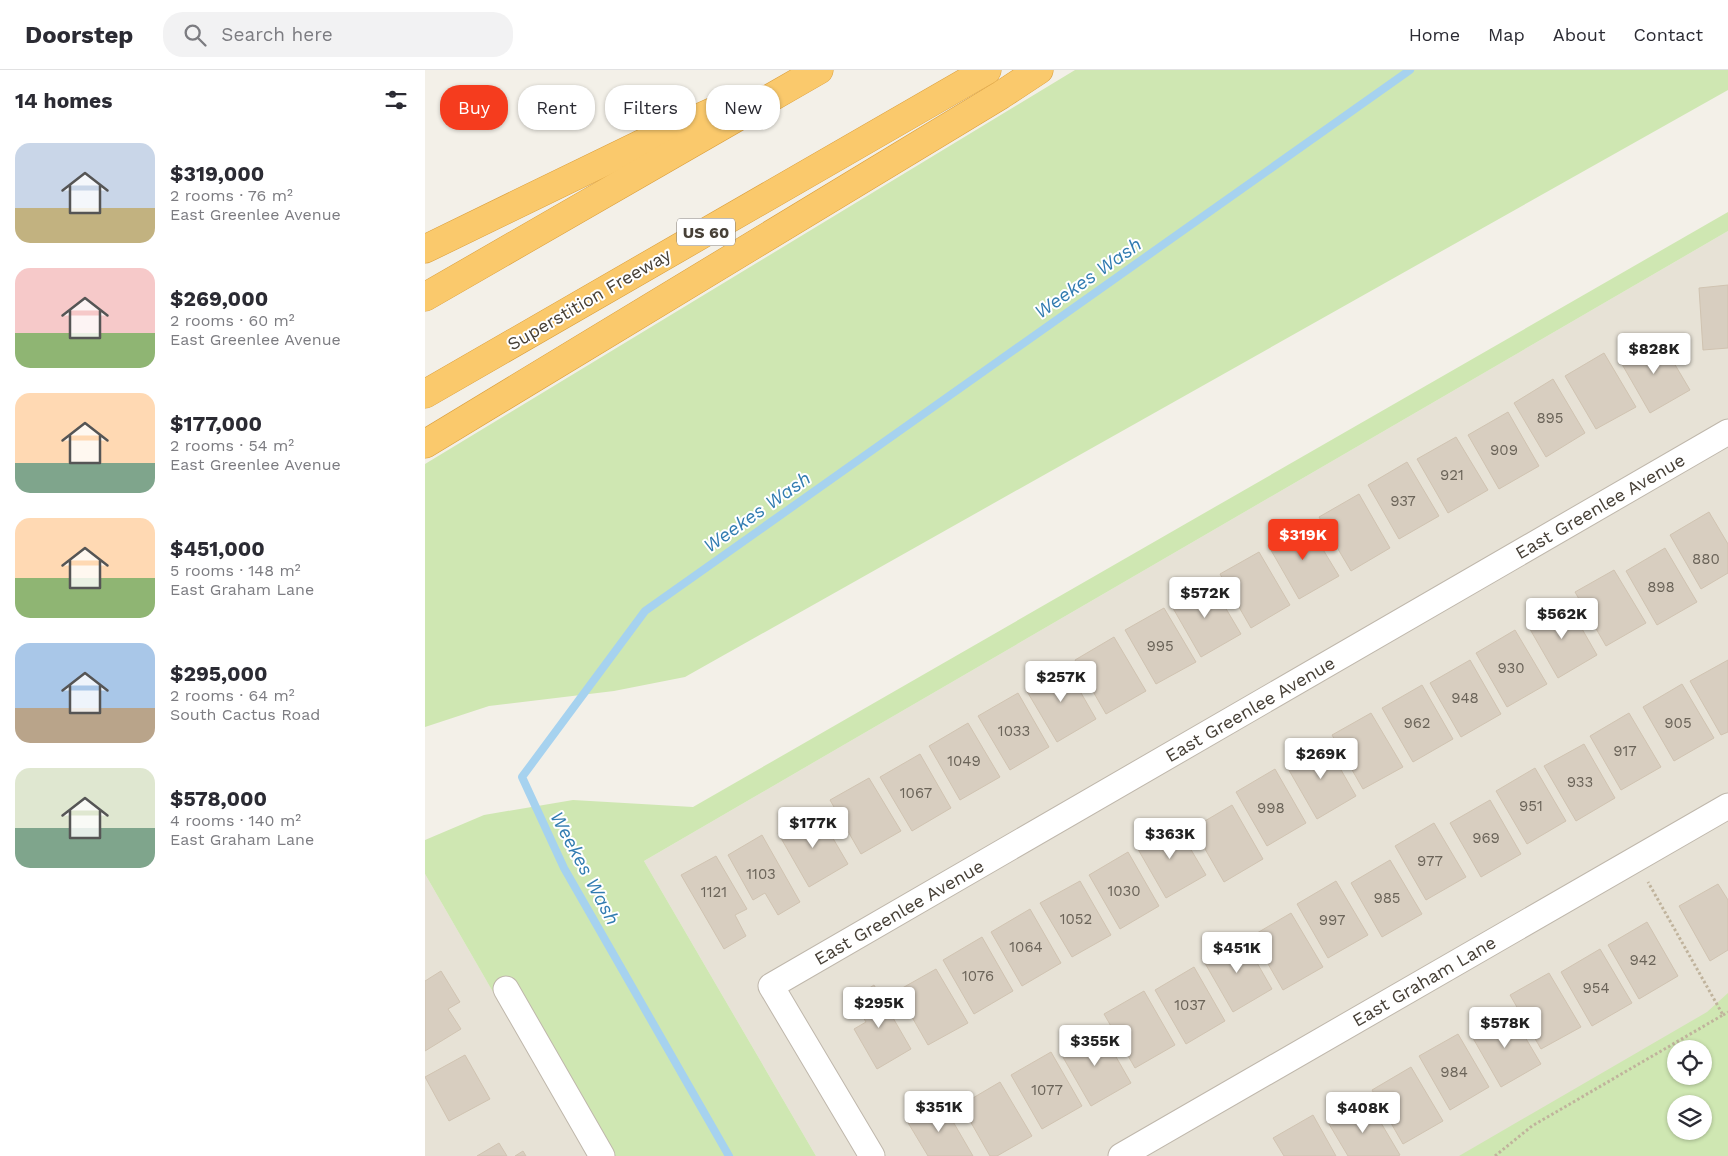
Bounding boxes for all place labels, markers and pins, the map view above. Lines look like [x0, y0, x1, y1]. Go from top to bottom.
pin: $828K [1619, 332, 1689, 375]
pin: $319K [1268, 518, 1338, 561]
pin: $572K [1170, 576, 1240, 619]
pin: $562K [1527, 598, 1597, 640]
pin: $257K [1026, 660, 1096, 703]
pin: $269K [1286, 738, 1356, 780]
pin: $177K [778, 806, 848, 849]
pin: $363K [1135, 818, 1205, 860]
pin: $451K [1202, 932, 1272, 974]
pin: $295K [844, 986, 914, 1029]
pin: $578K [1470, 1006, 1540, 1049]
pin: $355K [1060, 1024, 1130, 1067]
pin: $351K [904, 1090, 974, 1133]
pin: $408K [1328, 1092, 1398, 1134]

